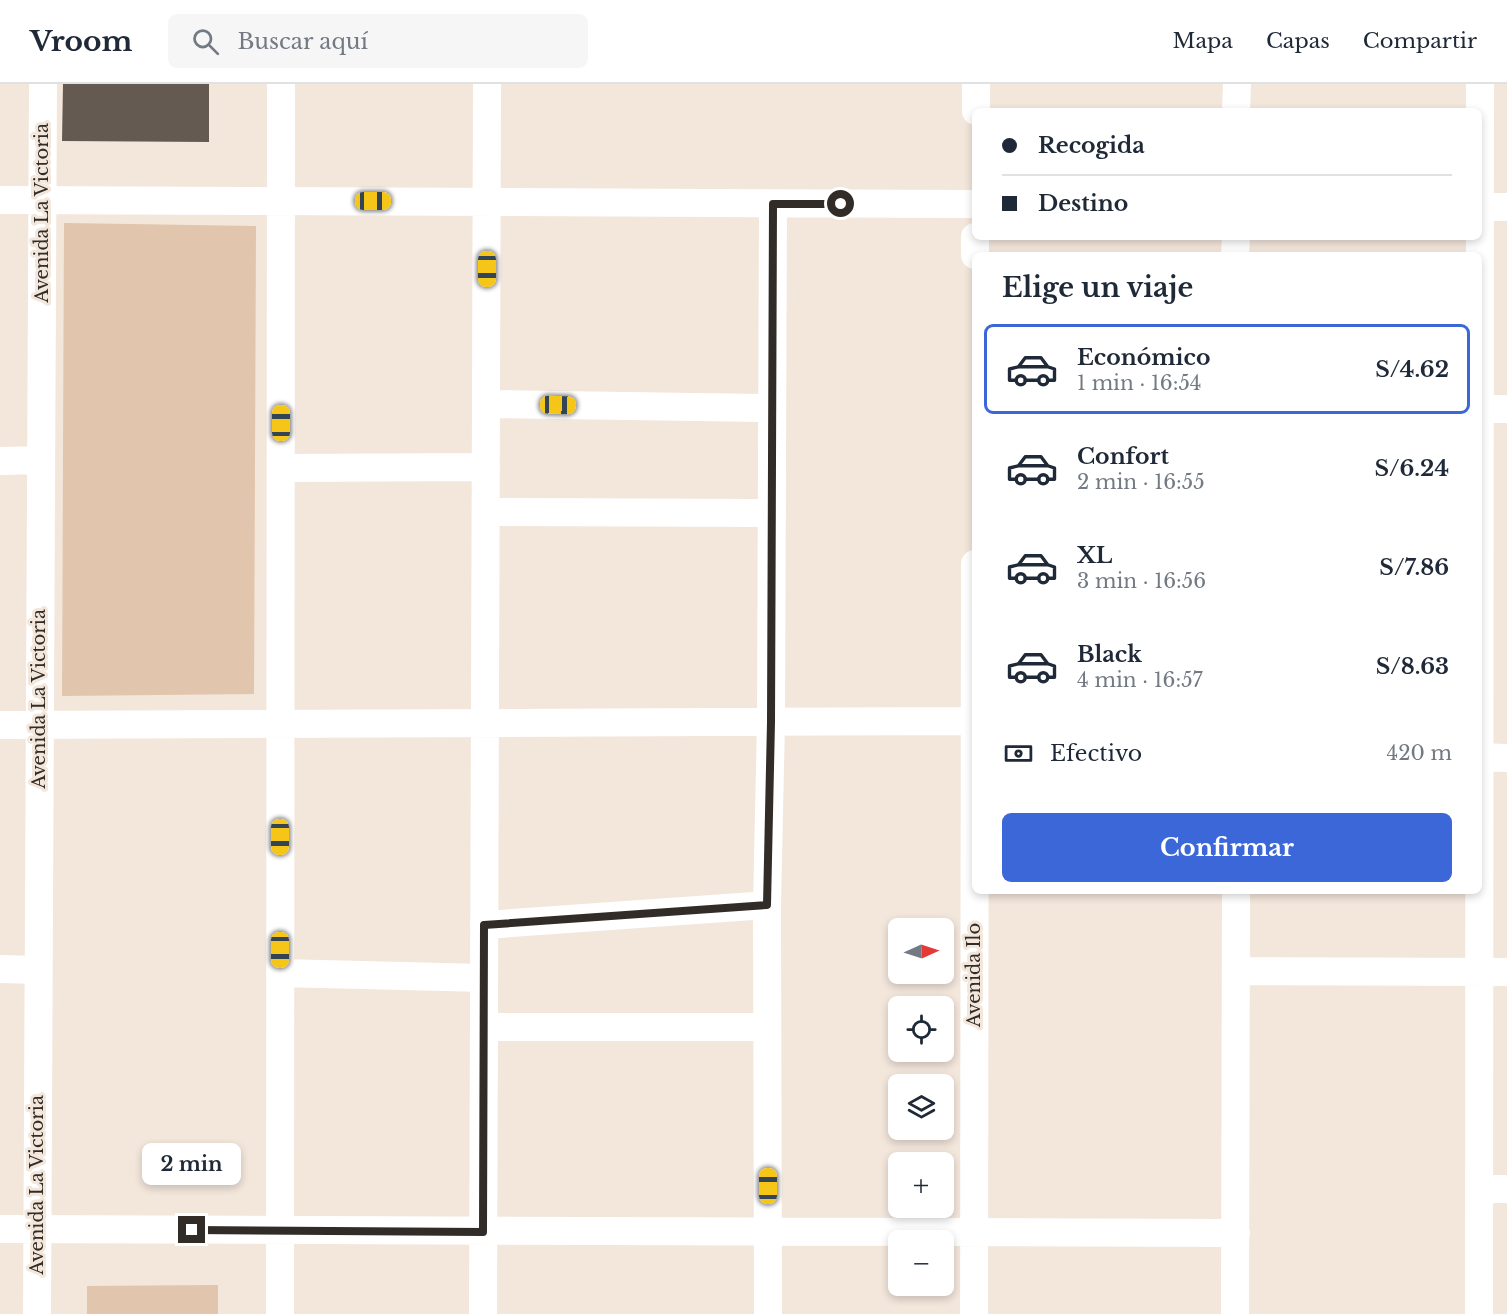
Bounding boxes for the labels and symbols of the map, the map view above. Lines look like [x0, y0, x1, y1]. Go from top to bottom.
street label: Avenida La Victoria [31, 123, 53, 304]
route start [827, 190, 854, 217]
car [355, 192, 391, 210]
car [478, 251, 496, 287]
car [540, 396, 576, 414]
car [272, 405, 290, 441]
street label: Avenida La Victoria [28, 609, 50, 790]
car [271, 819, 289, 855]
north arrow [888, 918, 954, 984]
street label: Avenida Ilo [963, 923, 985, 1028]
car [271, 932, 289, 968]
street label: Avenida La Victoria [26, 1095, 48, 1276]
callout: 2 min [142, 1143, 242, 1185]
car [759, 1168, 777, 1204]
route end [178, 1216, 205, 1243]

